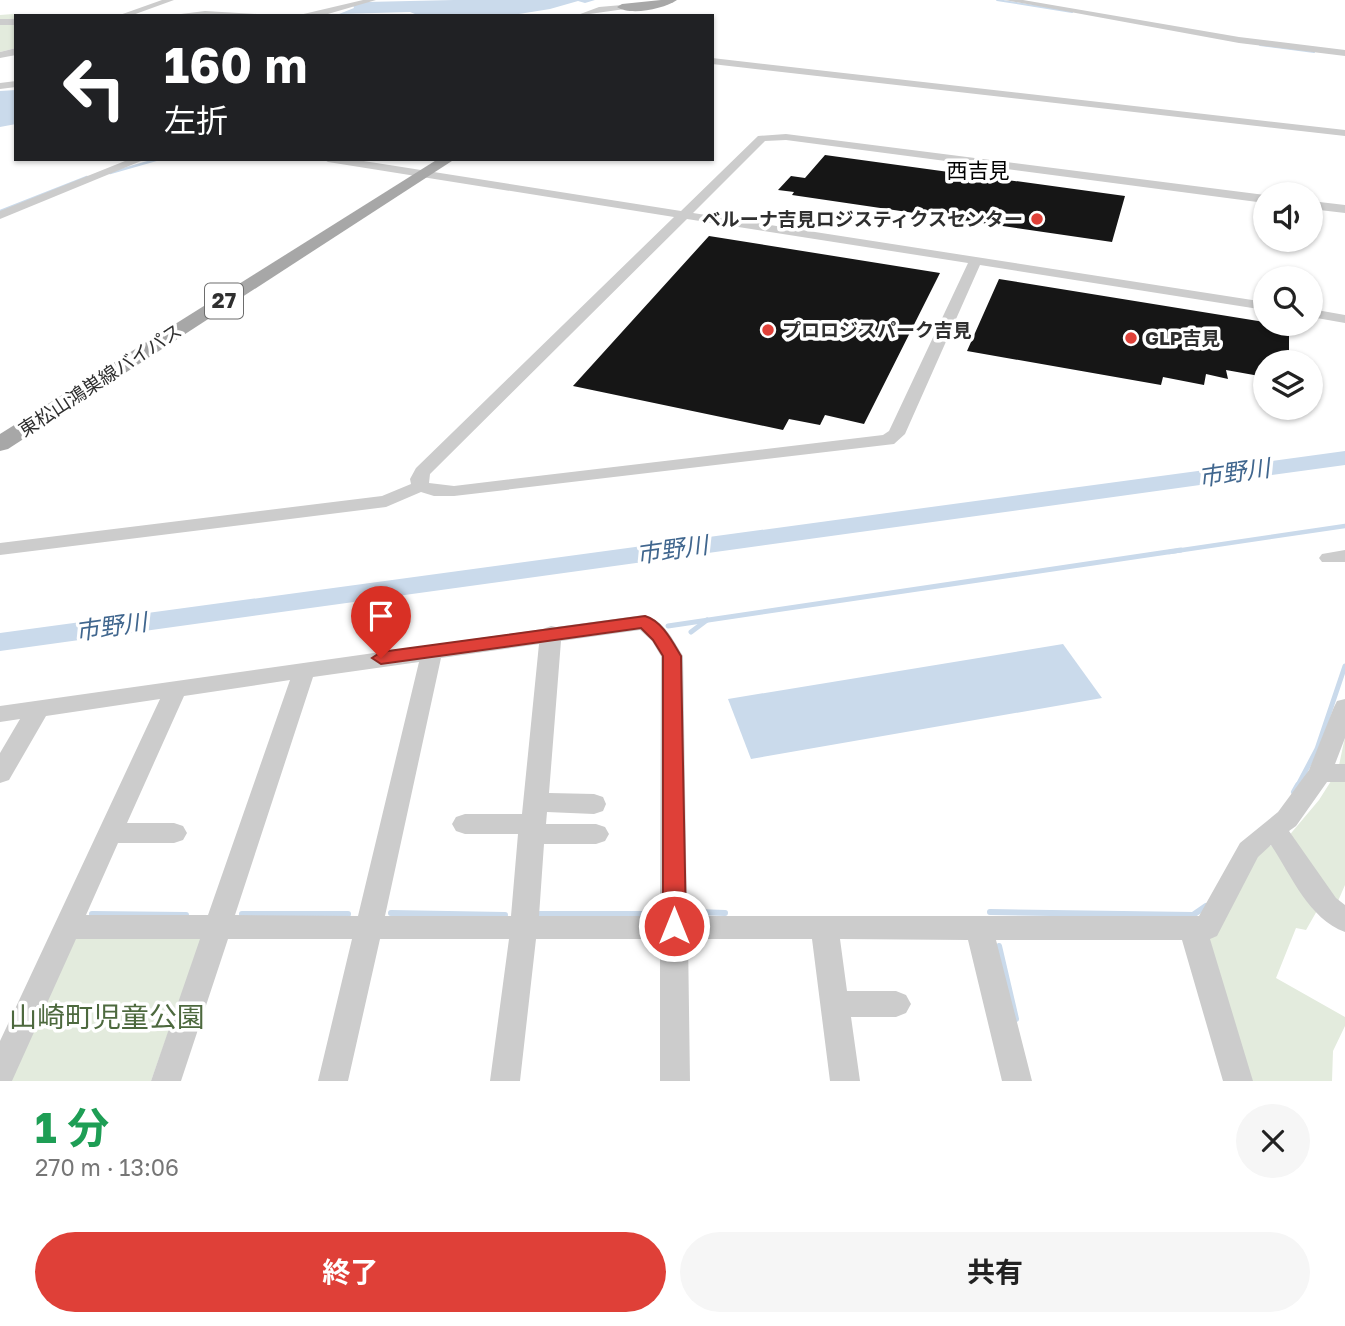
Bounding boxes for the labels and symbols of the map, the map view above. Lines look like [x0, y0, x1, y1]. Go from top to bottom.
district label: 西吉見 [947, 157, 1010, 183]
place label: ベルーナ吉見ロジスティクスセンター [702, 207, 1023, 230]
marker: ベルーナ吉見ロジスティクスセンター [1029, 211, 1045, 227]
road number: 27 [205, 284, 243, 318]
street label: 東松山鴻巣線バイパス [14, 318, 186, 441]
place label: プロロジスパーク吉見 [782, 318, 972, 341]
marker: プロロジスパーク吉見 [760, 322, 776, 338]
place label: GLP吉見 [1145, 326, 1221, 349]
marker: GLP吉見 [1123, 330, 1139, 346]
water label: 市野川 [1196, 452, 1274, 491]
water label: 市野川 [634, 529, 712, 568]
pin [351, 586, 411, 658]
water label: 市野川 [73, 606, 151, 645]
position arrow [637, 889, 711, 963]
park label: 山崎町児童公園 [9, 1000, 205, 1033]

